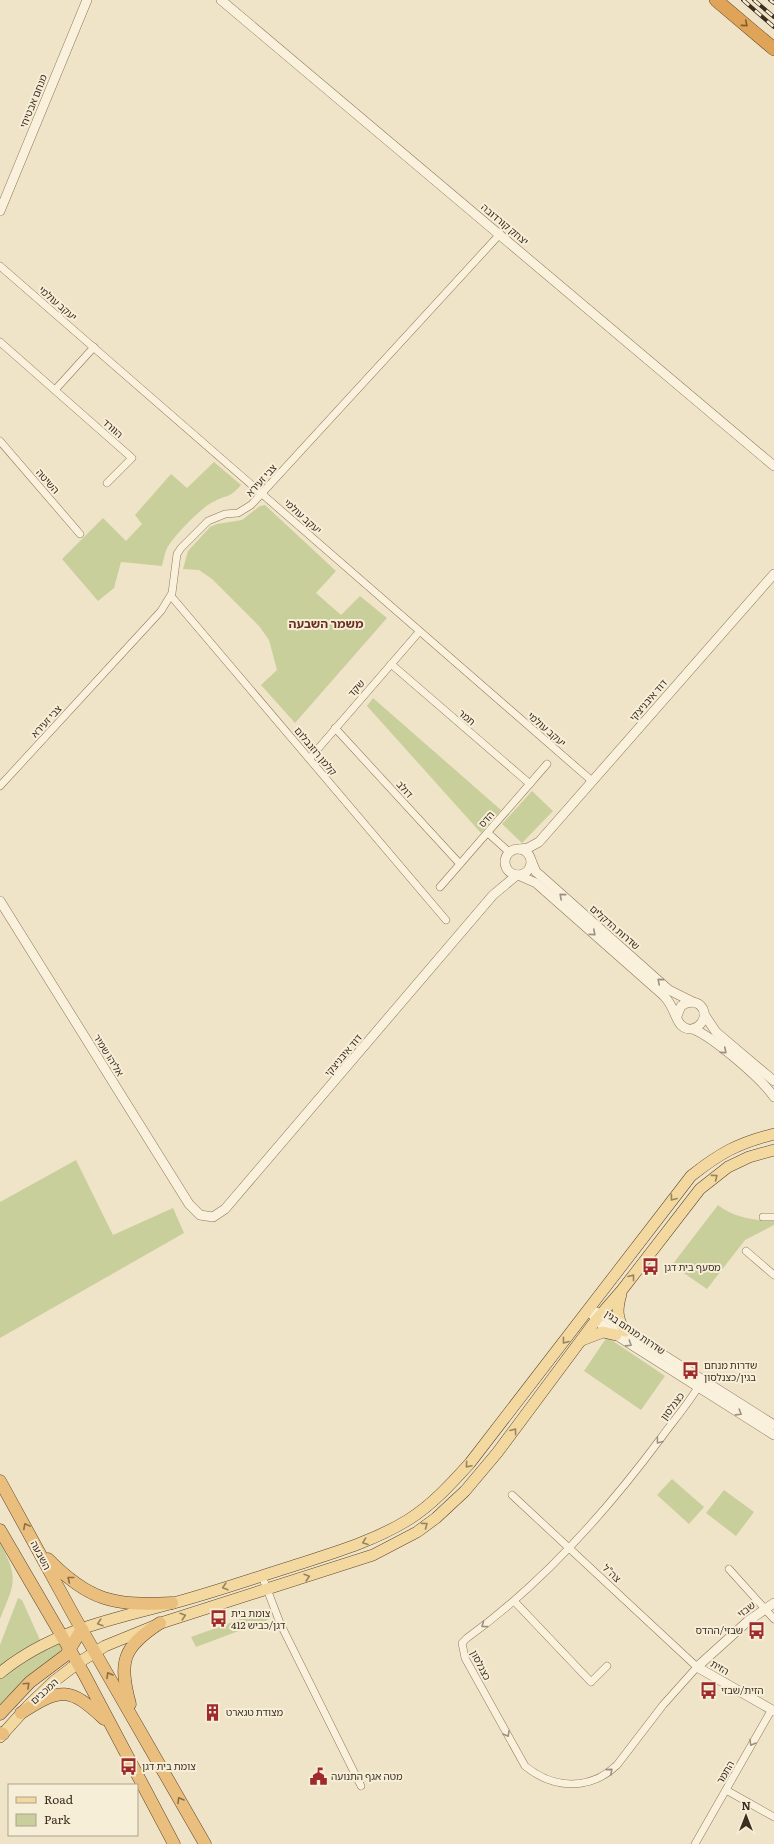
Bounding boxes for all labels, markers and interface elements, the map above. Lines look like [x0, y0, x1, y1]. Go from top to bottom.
one-way arrow [740, 20, 748, 27]
street label: מנחם אבטיחי [15, 71, 50, 130]
street label: יצחק קורדובה [478, 199, 532, 248]
street label: יעקב עולמי [36, 282, 81, 324]
street label: הוורד [100, 414, 127, 441]
street label: צבי זעירא [242, 460, 280, 499]
street label: השיטה [33, 465, 64, 497]
street label: יעקב עולמי [281, 494, 326, 537]
district label: משמר השבעה [289, 614, 364, 632]
street label: דוד איבניצקי [625, 675, 671, 724]
street label: שקד [344, 676, 368, 700]
street label: צבי זעירא [27, 701, 65, 740]
street label: תמר [455, 705, 479, 728]
street label: יעקב עולמי [525, 708, 570, 750]
street label: קלמן רוזנבלום [292, 723, 341, 778]
street label: דולב [393, 777, 418, 801]
street label: הדס [474, 807, 497, 830]
one-way arrow [560, 893, 567, 900]
street label: שדרות הדקלים [587, 901, 644, 953]
one-way arrow [588, 929, 595, 936]
one-way arrow [657, 979, 665, 986]
street label: דוד איבניצקי [320, 1030, 365, 1079]
street label: אליהו שמיר [91, 1031, 128, 1079]
one-way arrow [720, 1046, 727, 1053]
one-way arrow [710, 1175, 717, 1182]
one-way arrow [671, 1194, 678, 1201]
bus stop icon: מסעף בית דגן [641, 1257, 661, 1277]
place label: מסעף בית דגן [664, 1259, 721, 1274]
one-way arrow [627, 1274, 634, 1281]
street label: שדרות מנחם בגין [602, 1306, 669, 1358]
one-way arrow [562, 1337, 570, 1344]
one-way arrow [625, 1339, 632, 1346]
place label: שדרות מנחם בגין/כצנלסון [704, 1357, 757, 1384]
bus stop icon: שדרות מנחם בגין/כצנלסון [681, 1361, 701, 1381]
street label: כצנלסון [656, 1388, 687, 1423]
one-way arrow [735, 1408, 742, 1415]
one-way arrow [509, 1428, 516, 1435]
one-way arrow [656, 1437, 663, 1444]
one-way arrow [465, 1461, 472, 1468]
one-way arrow [23, 1523, 30, 1530]
one-way arrow [421, 1523, 428, 1530]
street label: השבעה [27, 1537, 55, 1572]
one-way arrow [361, 1538, 368, 1546]
street label: צה"ל [600, 1560, 625, 1586]
one-way arrow [303, 1573, 310, 1582]
one-way arrow [67, 1577, 74, 1584]
one-way arrow [221, 1582, 228, 1591]
street label: שבזי [734, 1597, 758, 1620]
place label: צומת בית דגן/כביש 412 [231, 1605, 286, 1632]
bus stop icon: צומת בית דגן/כביש 412 [208, 1609, 228, 1629]
one-way arrow [179, 1612, 186, 1621]
one-way arrow [96, 1618, 103, 1627]
bus stop icon: שבזי/ההדס [746, 1620, 766, 1640]
one-way arrow [481, 1621, 488, 1628]
place label: שבזי/ההדס [696, 1622, 743, 1637]
street label: כצנלסון [467, 1647, 495, 1683]
street label: הזית [708, 1655, 732, 1678]
one-way arrow [106, 1672, 113, 1680]
street label: המכבים [26, 1674, 61, 1707]
bus stop icon: הזית/שבזי [698, 1680, 718, 1700]
place label: הזית/שבזי [721, 1682, 763, 1697]
one-way arrow [22, 1683, 30, 1690]
building icon: מצודת טגארט [203, 1702, 223, 1722]
place label: מצודת טגארט [226, 1704, 284, 1719]
one-way arrow [502, 1730, 509, 1737]
one-way arrow [750, 1739, 757, 1746]
bus stop icon: צומת בית דגן [119, 1756, 139, 1776]
street label: התמר [712, 1757, 737, 1786]
place label: צומת בית דגן [142, 1758, 196, 1773]
public building icon: מטה אגף התנועה [308, 1766, 328, 1786]
place label: מטה אגף התנועה [331, 1768, 403, 1783]
one-way arrow [605, 1768, 613, 1775]
legend [8, 1784, 138, 1836]
text: Road [44, 1790, 74, 1808]
north arrow [726, 1796, 766, 1836]
one-way arrow [178, 1797, 185, 1804]
text: N [741, 1797, 751, 1813]
text: Park [44, 1810, 71, 1828]

